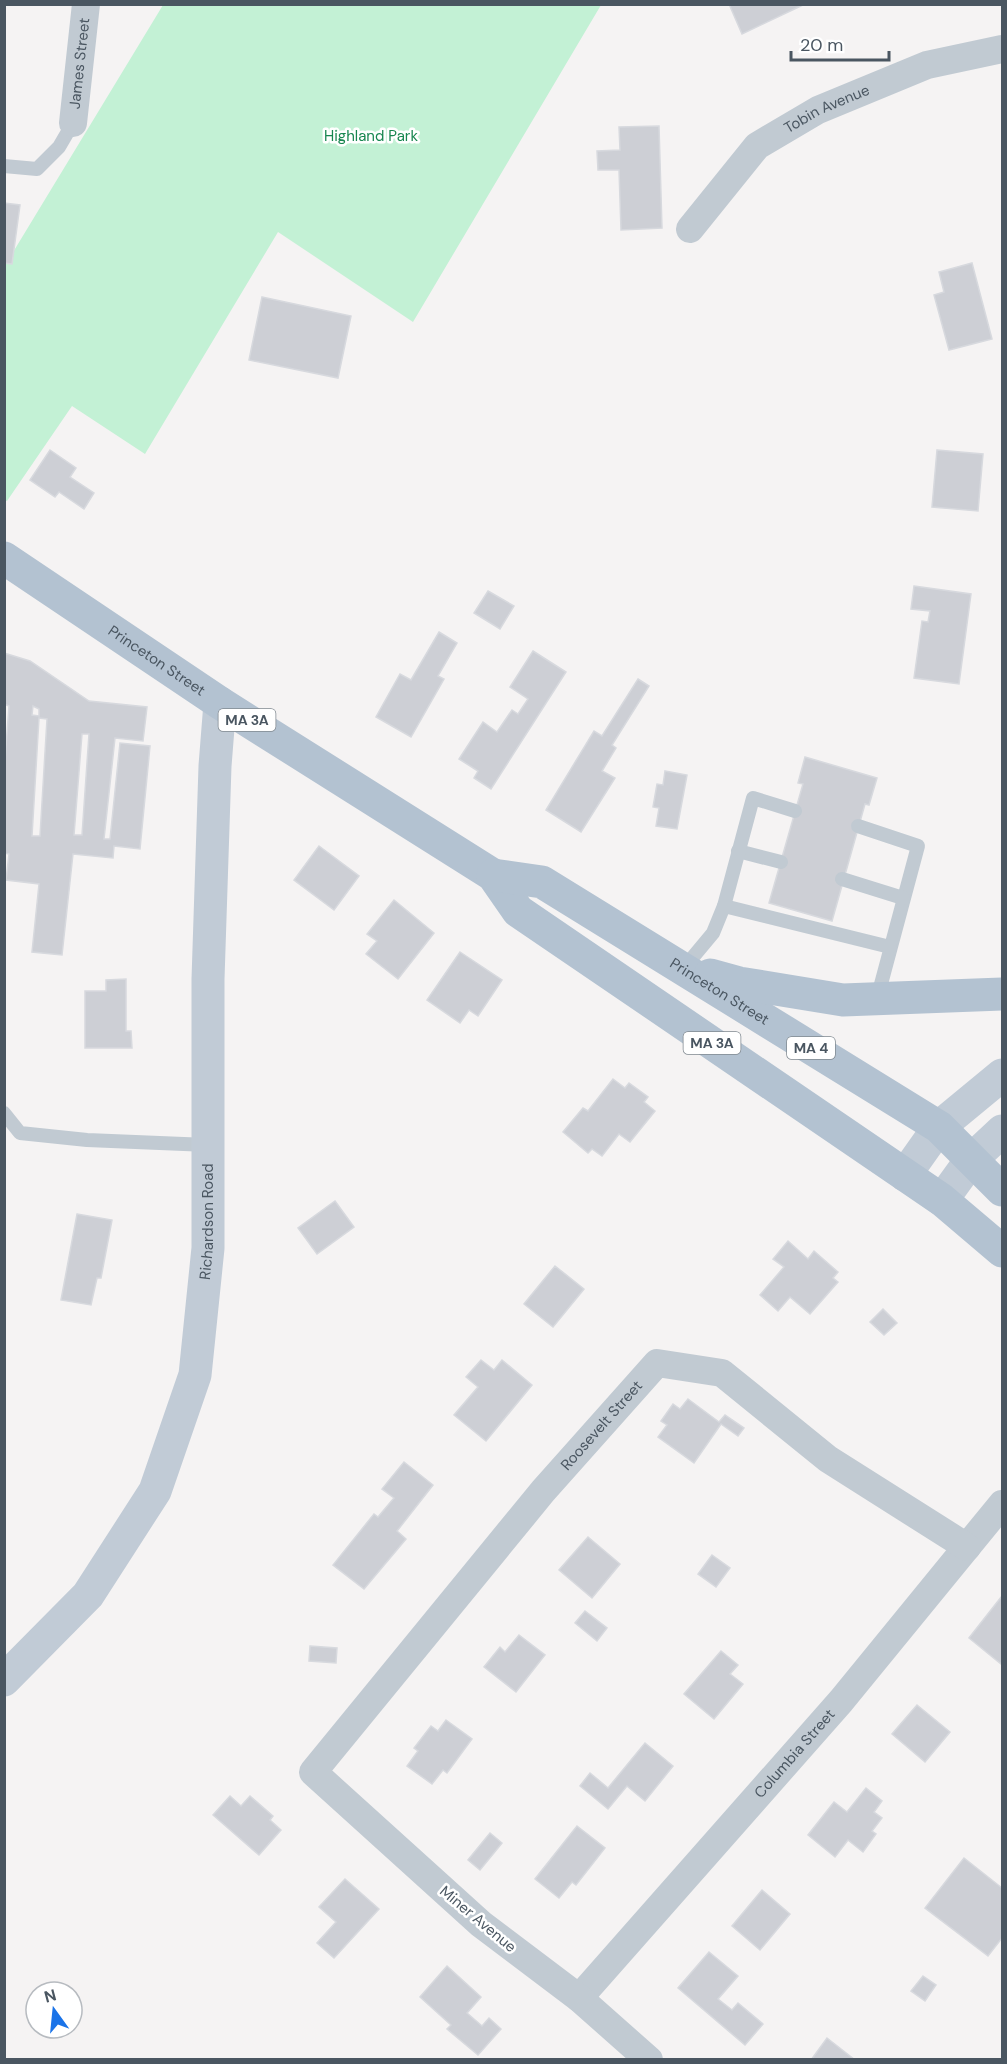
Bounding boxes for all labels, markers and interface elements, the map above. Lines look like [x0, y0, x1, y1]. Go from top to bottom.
street label: James Street [65, 17, 94, 110]
scale bar [791, 24, 888, 62]
text: 20 m [800, 33, 843, 57]
street label: Tobin Avenue [780, 80, 872, 138]
park label: Highland Park [324, 126, 418, 146]
street label: Princeton Street [104, 621, 209, 700]
road number: MA 3A [218, 709, 276, 731]
street label: Princeton Street [666, 953, 773, 1030]
road number: MA 3A [684, 1032, 740, 1054]
road number: MA 4 [787, 1037, 835, 1059]
street label: Richardson Road [195, 1163, 218, 1281]
street label: Roosevelt Street [556, 1376, 647, 1474]
street label: Columbia Street [750, 1705, 840, 1802]
street label: Miner Avenue [436, 1881, 520, 1957]
north arrow [24, 1980, 84, 2040]
text: N [42, 1984, 59, 2008]

